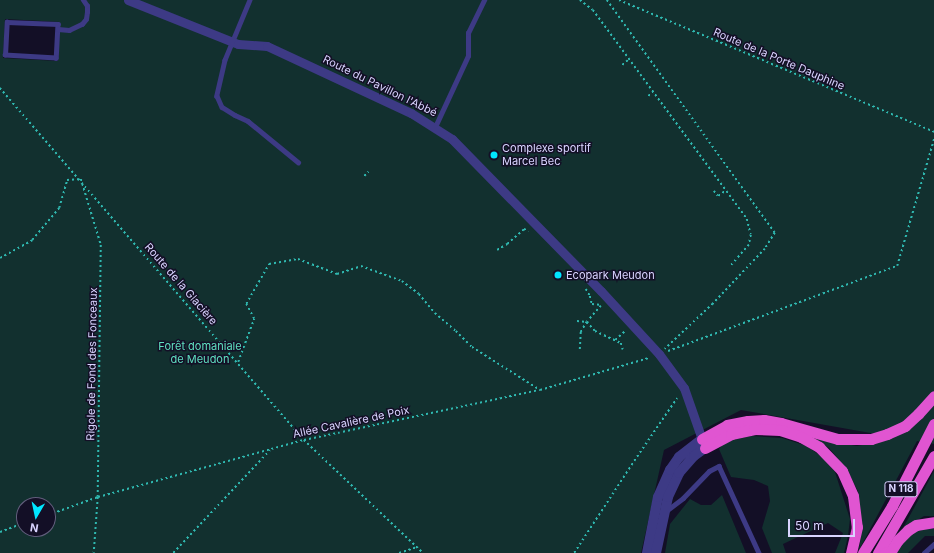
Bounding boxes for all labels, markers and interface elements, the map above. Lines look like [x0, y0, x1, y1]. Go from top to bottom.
street label: Route de la Porte Dauphine [711, 25, 847, 93]
street label: Route du Pavillon l'Abbé [321, 53, 439, 119]
place label: Complexe sportif Marcel Bec [502, 142, 591, 168]
marker: Complexe sportif Marcel Bec [489, 150, 499, 160]
street label: Route de la Glacière [142, 240, 220, 328]
place label: Ecopark Meudon [566, 268, 655, 282]
marker: Ecopark Meudon [553, 270, 563, 280]
street label: Rigole de Fond des Fonceaux [84, 287, 100, 441]
park label: Forêt domaniale de Meudon [158, 340, 242, 366]
street label: Allée Cavalière de Poix [291, 403, 411, 441]
road number: N 118 [884, 481, 918, 497]
north arrow [16, 497, 56, 537]
scale bar [790, 511, 857, 537]
text: 50 m [795, 518, 824, 533]
text: N [29, 520, 40, 535]

